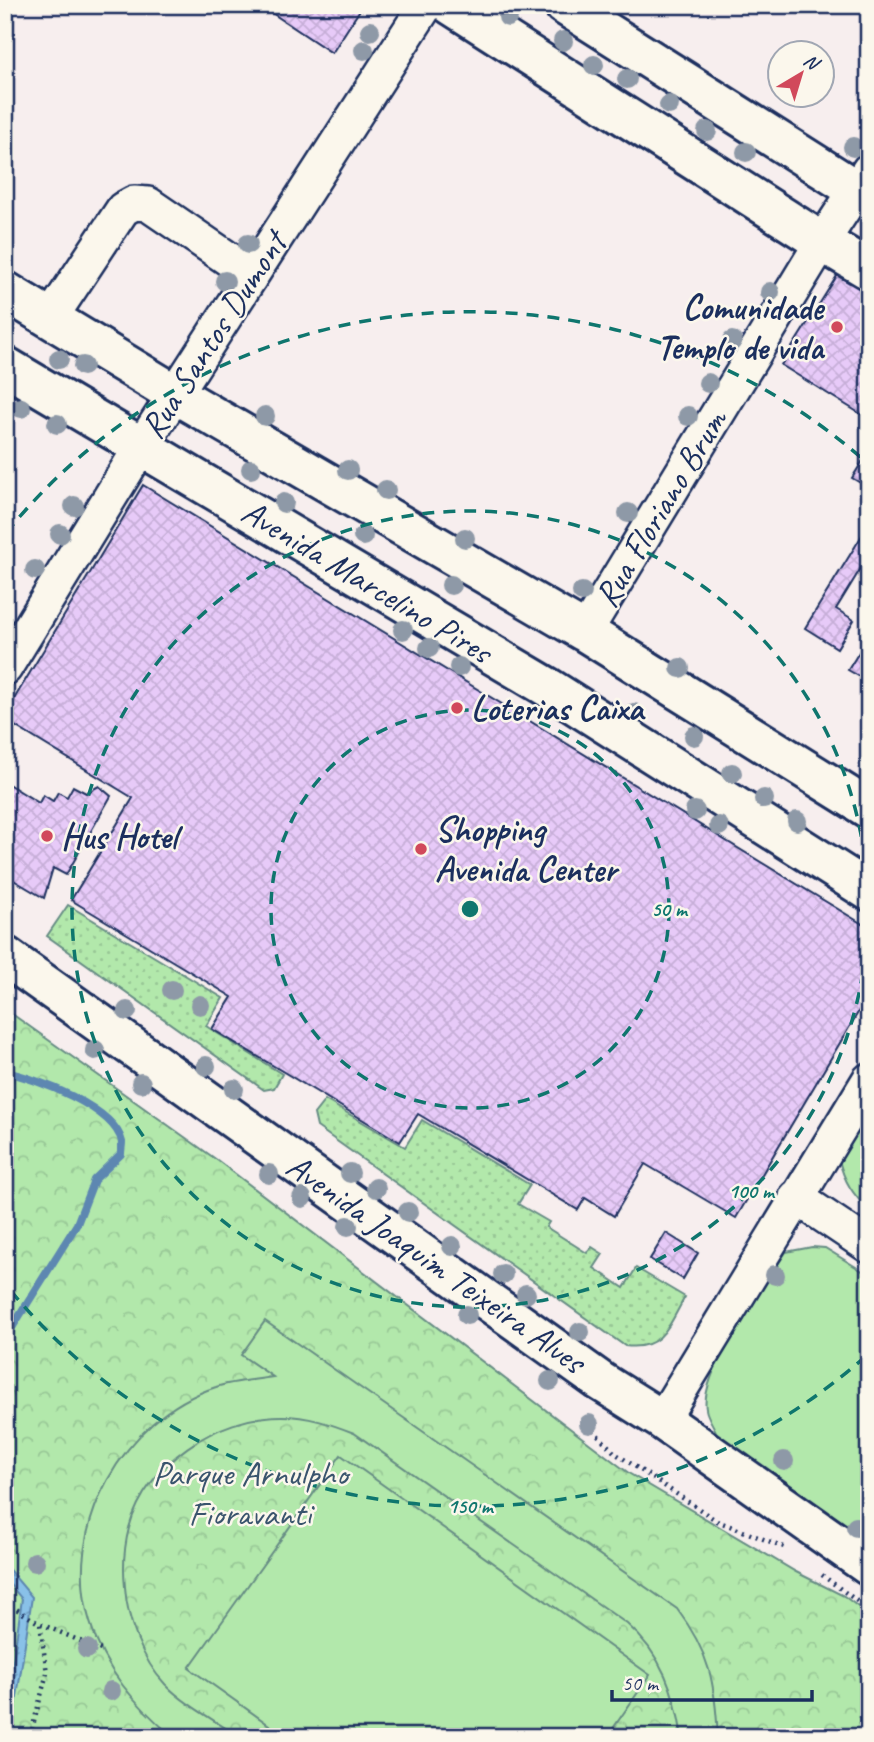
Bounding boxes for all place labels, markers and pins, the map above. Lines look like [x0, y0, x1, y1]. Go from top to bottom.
place label: Comunidade Templo de vida [657, 285, 826, 370]
marker: Comunidade Templo de vida [829, 319, 845, 335]
place label: Loterias Caixa [471, 686, 647, 731]
marker: Loterias Caixa [449, 700, 465, 716]
place label: Shopping Avenida Center [435, 807, 620, 892]
place label: Hus Hotel [61, 814, 184, 859]
marker: Hus Hotel [39, 828, 55, 844]
marker: Shopping Avenida Center [413, 841, 429, 857]
centre of rings [458, 897, 482, 921]

